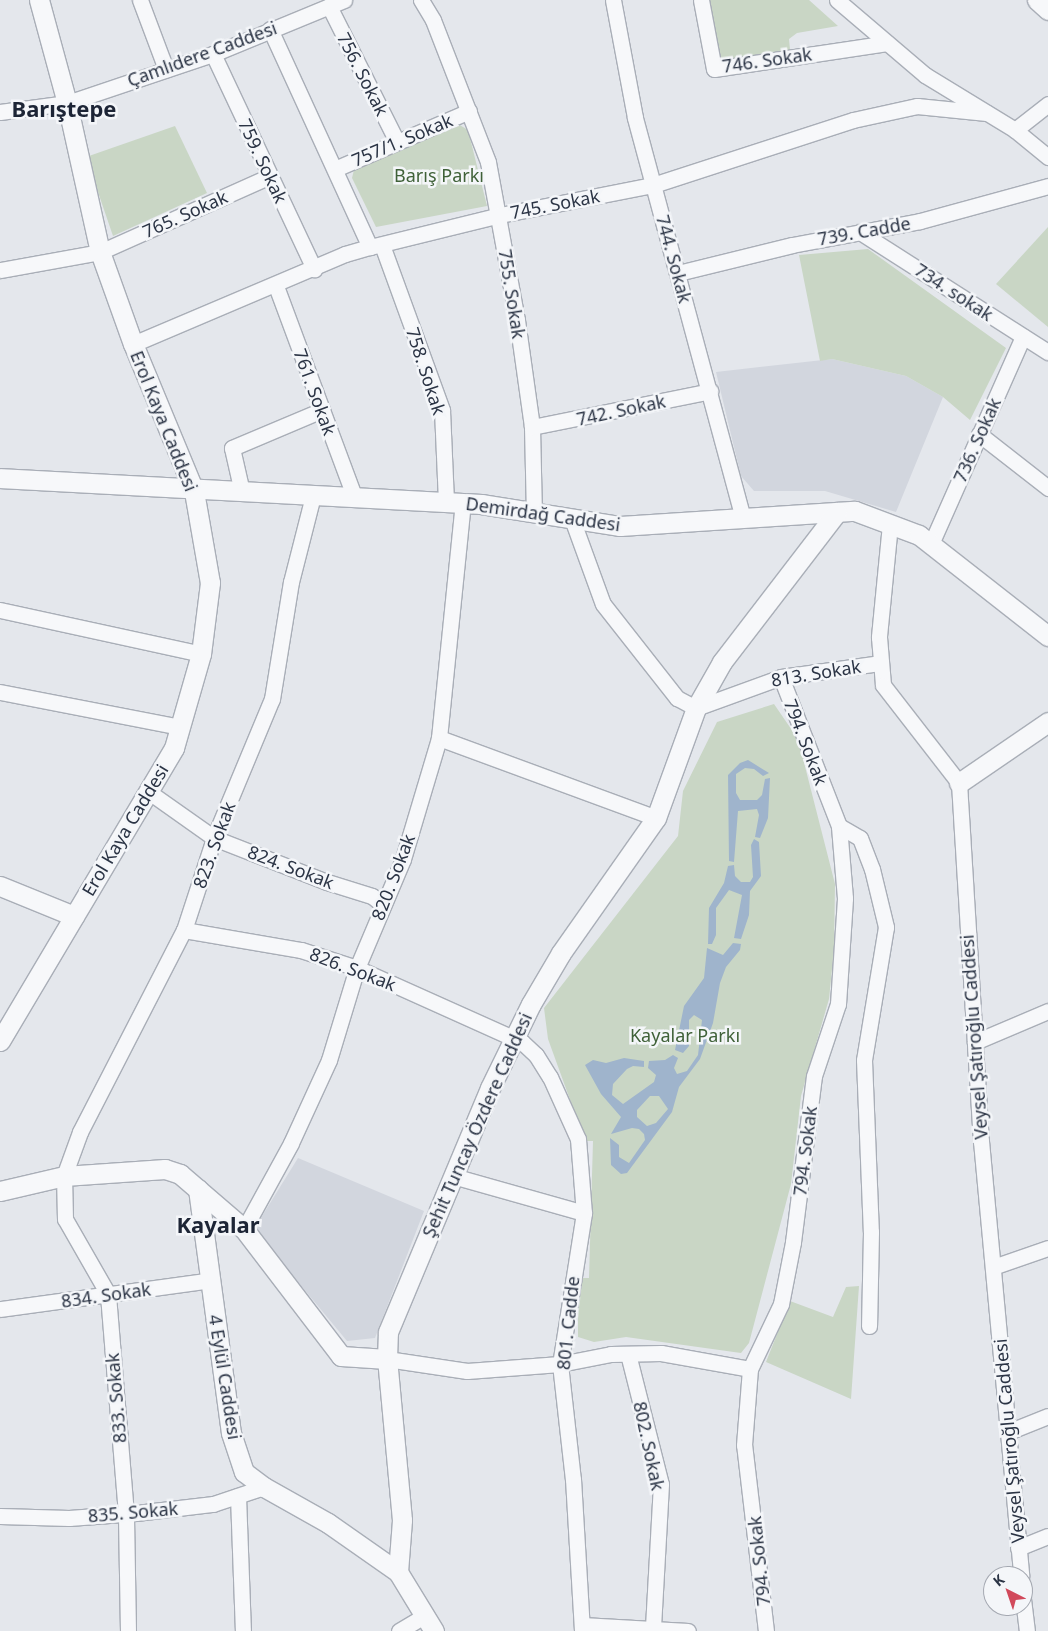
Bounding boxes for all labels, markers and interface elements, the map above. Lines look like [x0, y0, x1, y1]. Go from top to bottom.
street label: Çamlıdere Caddesi [124, 17, 280, 91]
street label: 756. Sokak [333, 29, 393, 119]
street label: 746. Sokak [721, 43, 813, 77]
district label: Barıştepe [12, 96, 116, 122]
street label: 757/1. Sokak [348, 109, 456, 171]
street label: 759. Sokak [234, 115, 292, 207]
park label: Barış Parkı [394, 164, 484, 186]
street label: 745. Sokak [509, 185, 601, 223]
street label: 765. Sokak [139, 186, 231, 242]
street label: 739. Cadde [816, 212, 912, 250]
street label: 744. Sokak [652, 213, 696, 305]
street label: 755. Sokak [494, 248, 530, 340]
street label: 734. sokak [911, 259, 997, 325]
street label: 758. Sokak [402, 325, 450, 417]
street label: 761. Sokak [289, 346, 341, 438]
street label: Erol Kaya Caddesi [126, 348, 202, 494]
street label: 742. Sokak [575, 390, 667, 430]
street label: 736. Sokak [949, 394, 1005, 486]
street label: Demirdağ Caddesi [464, 492, 622, 536]
street label: 813. Sokak [770, 655, 862, 691]
street label: 794. Sokak [780, 696, 832, 788]
street label: Erol Kaya Caddesi [77, 760, 173, 900]
street label: 823. Sokak [188, 799, 240, 891]
street label: 820. Sokak [367, 831, 419, 923]
street label: 824. Sokak [245, 841, 337, 893]
street label: Veysel Şatıroğlu Caddesi [956, 934, 992, 1140]
street label: 826. Sokak [307, 943, 399, 995]
street label: Şehit Tuncay Özdere Caddesi [418, 1009, 536, 1241]
park label: Kayalar Parkı [630, 1024, 740, 1046]
street label: 794. Sokak [789, 1105, 821, 1197]
district label: Kayalar [176, 1212, 260, 1238]
street label: 801. Cadde [552, 1275, 584, 1371]
street label: 834. Sokak [60, 1278, 152, 1312]
street label: 4 Eylül Caddesi [204, 1313, 246, 1441]
street label: Veysel Şatıroğlu Caddesi [989, 1338, 1029, 1544]
street label: 833. Sokak [101, 1352, 131, 1444]
street label: 802. Sokak [629, 1400, 669, 1492]
street label: 835. Sokak [87, 1497, 179, 1527]
street label: 794. Sokak [744, 1515, 774, 1607]
north arrow [983, 1566, 1033, 1616]
text: K [989, 1570, 1008, 1590]

